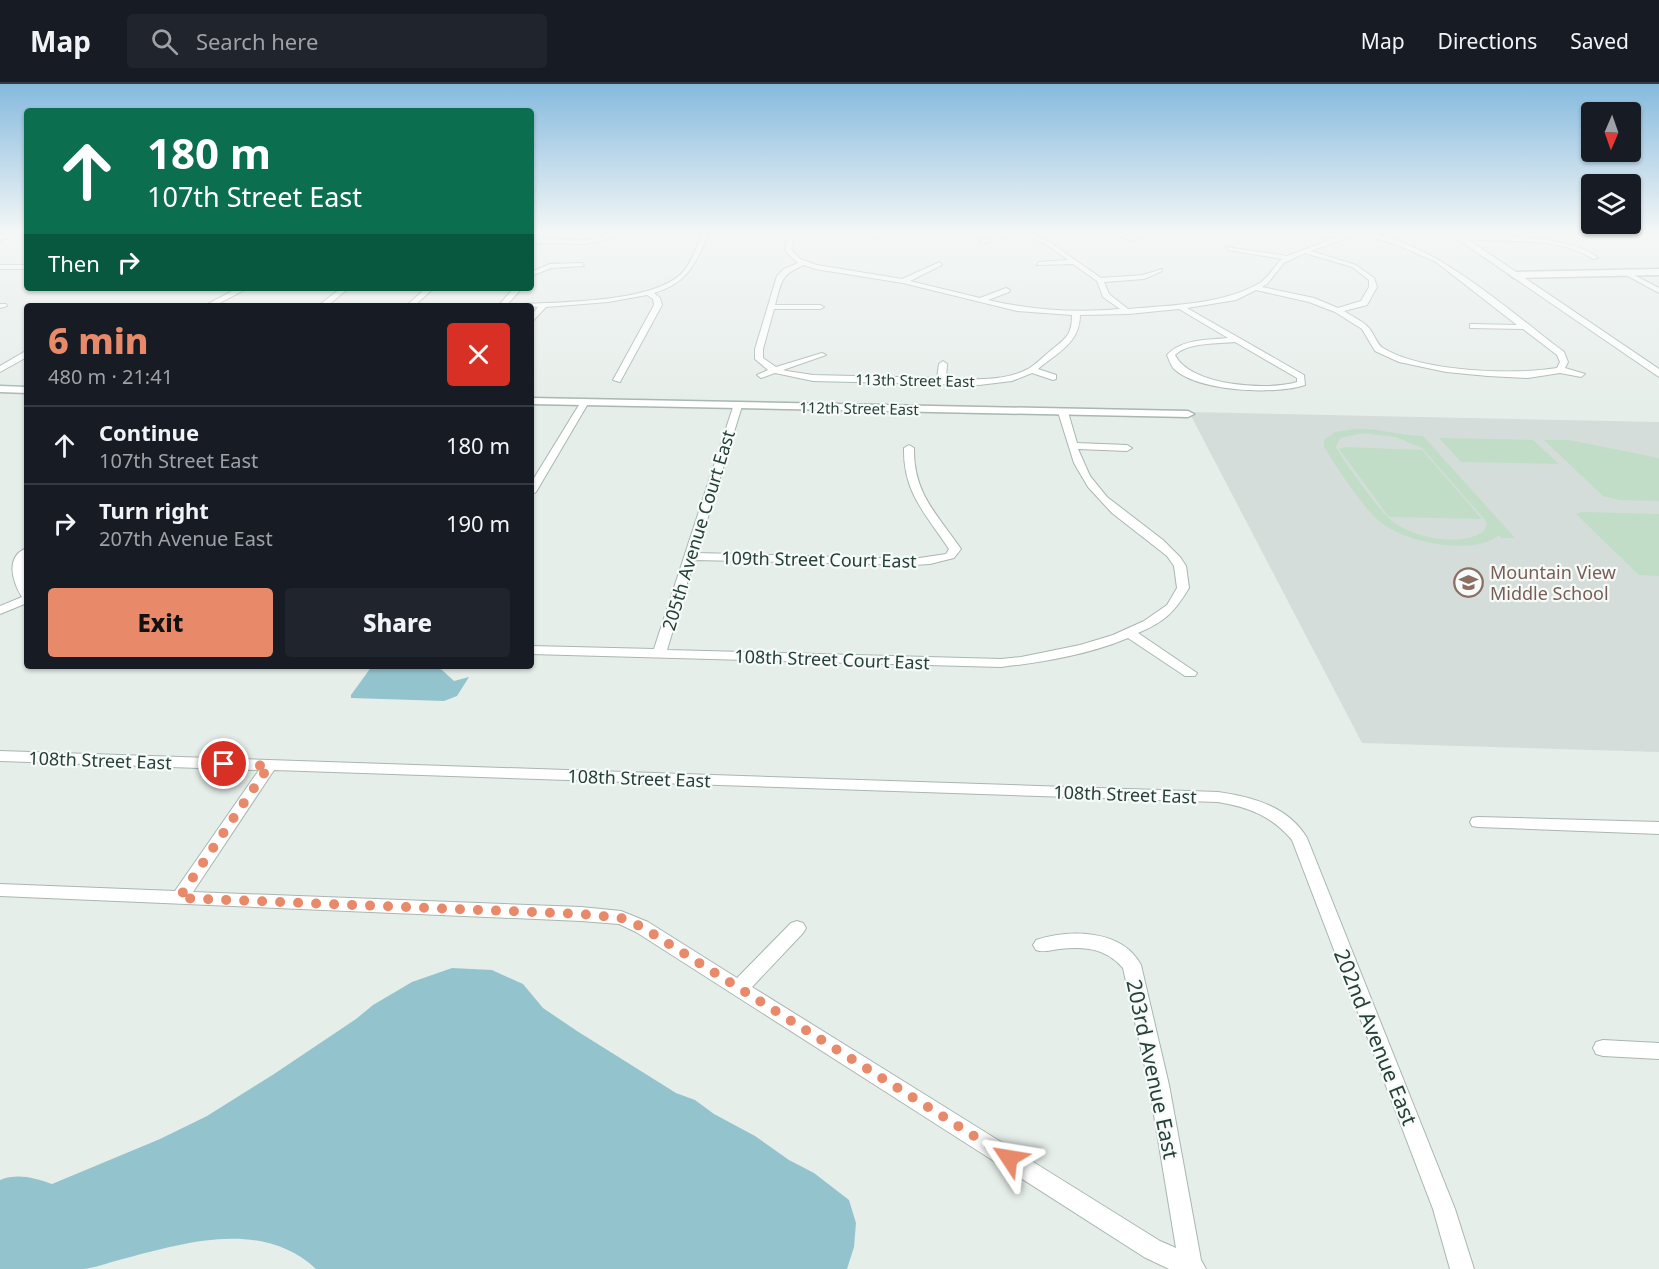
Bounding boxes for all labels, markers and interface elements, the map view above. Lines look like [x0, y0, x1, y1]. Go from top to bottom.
search box [127, 14, 547, 68]
text: Map [30, 22, 91, 60]
icon: search [148, 25, 181, 58]
text: Search here [196, 26, 318, 56]
text: Map [1361, 27, 1405, 55]
text: Directions [1438, 27, 1537, 55]
text: Saved [1570, 27, 1629, 55]
north arrow [1581, 102, 1641, 162]
map controls [1581, 102, 1641, 234]
text: 180 m [147, 124, 271, 181]
icon: ahead [48, 132, 126, 210]
button: layers [1581, 174, 1641, 234]
text: 107th Street East [147, 178, 362, 215]
icon: right [112, 246, 145, 279]
text: Then [48, 248, 100, 278]
text: 6 min [48, 316, 149, 365]
button: close [447, 323, 510, 386]
text: 480 m · 21:41 [48, 363, 173, 390]
street label: 113th Street East [855, 369, 975, 391]
street label: 112th Street East [799, 397, 919, 419]
text: Continue [99, 417, 199, 447]
street label: 205th Avenue Court East [656, 426, 740, 633]
icon: ahead [48, 429, 81, 462]
text: 180 m [446, 430, 510, 460]
text: 107th Street East [99, 447, 258, 474]
text: Turn right [99, 495, 209, 525]
icon: right [48, 507, 81, 540]
text: 190 m [446, 508, 510, 538]
text: 207th Avenue East [99, 525, 273, 552]
street label: 109th Street Court East [721, 545, 917, 573]
place label: Mountain View Middle School [1490, 560, 1616, 605]
school or university icon: Mountain View Middle School [1453, 566, 1485, 598]
button: Exit [48, 588, 273, 657]
button: Share [285, 588, 510, 657]
street label: 108th Street Court East [734, 644, 931, 674]
pin [198, 738, 249, 789]
street label: 108th Street East [28, 746, 173, 775]
icon: arrive [207, 747, 240, 780]
street label: 108th Street East [567, 764, 712, 793]
street label: 108th Street East [1053, 780, 1198, 809]
street label: 202nd Avenue East [1328, 945, 1424, 1130]
street label: 203rd Avenue East [1120, 977, 1186, 1162]
position arrow [977, 1126, 1041, 1190]

